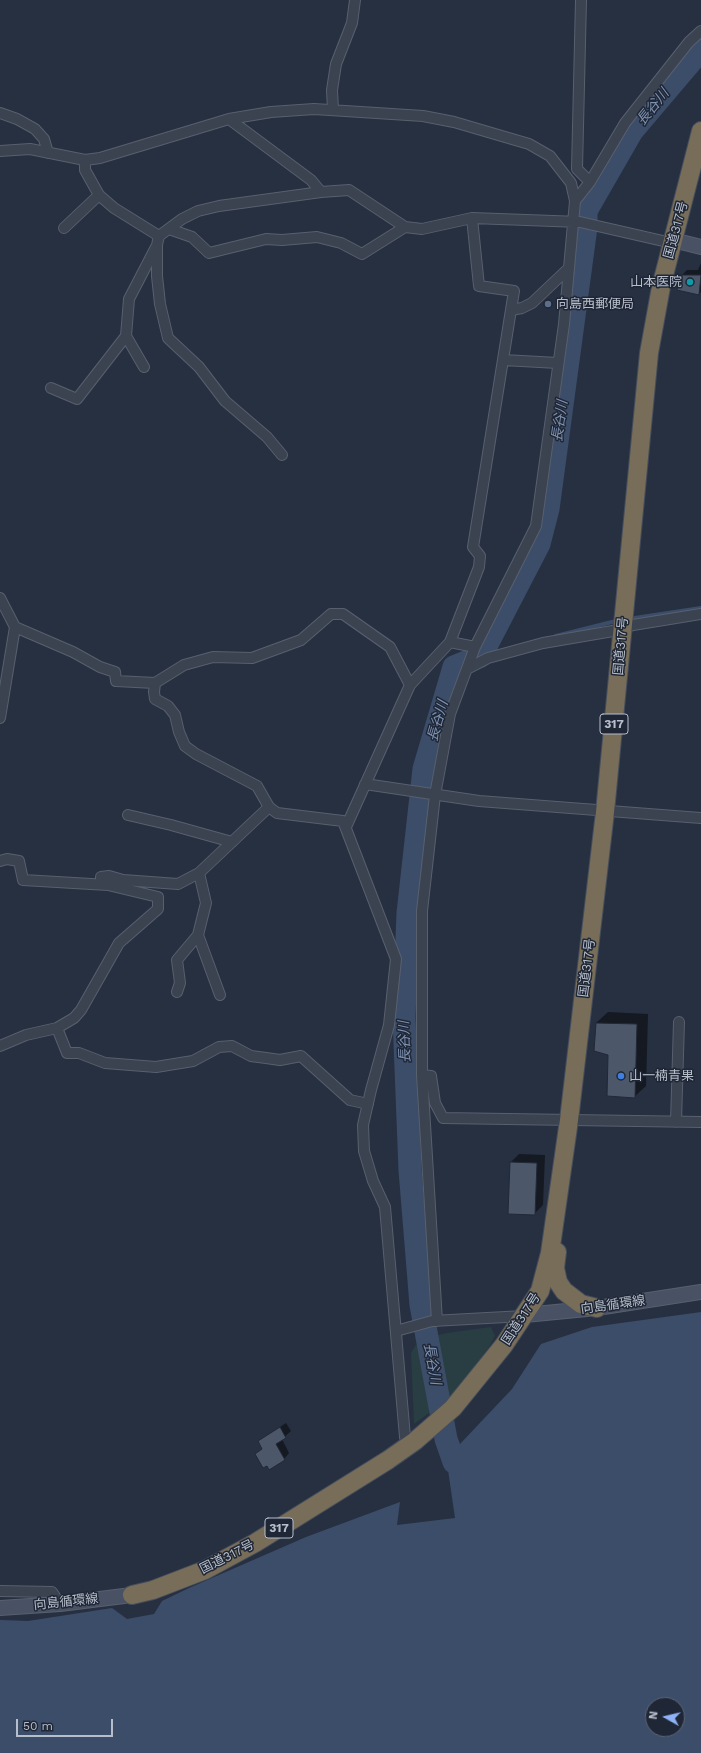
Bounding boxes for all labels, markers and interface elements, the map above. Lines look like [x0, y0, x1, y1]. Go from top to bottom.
water label: 長谷川 [633, 85, 673, 129]
street label: 国道317号 [661, 200, 691, 260]
place label: 山本医院 [630, 274, 682, 290]
marker: 山本医院 [685, 277, 695, 287]
place label: 向島西郵便局 [556, 296, 634, 312]
marker: 向島西郵便局 [543, 299, 553, 309]
water label: 長谷川 [549, 399, 571, 443]
street label: 国道317号 [611, 616, 631, 676]
water label: 長谷川 [424, 698, 452, 744]
road number: 317 [600, 714, 628, 734]
street label: 国道317号 [576, 938, 598, 998]
water label: 長谷川 [396, 1021, 414, 1063]
place label: 山一楠青果 [629, 1068, 694, 1084]
marker: 山一楠青果 [616, 1071, 626, 1081]
street label: 国道317号 [498, 1290, 544, 1348]
street label: 向島循環線 [580, 1293, 646, 1317]
water label: 長谷川 [420, 1342, 444, 1386]
road number: 317 [265, 1518, 293, 1538]
street label: 国道317号 [197, 1537, 257, 1577]
street label: 向島循環線 [33, 1591, 99, 1613]
north arrow [645, 1697, 685, 1737]
text: N [647, 1710, 661, 1720]
scale bar [18, 1711, 115, 1737]
text: 50 m [23, 1719, 53, 1733]

